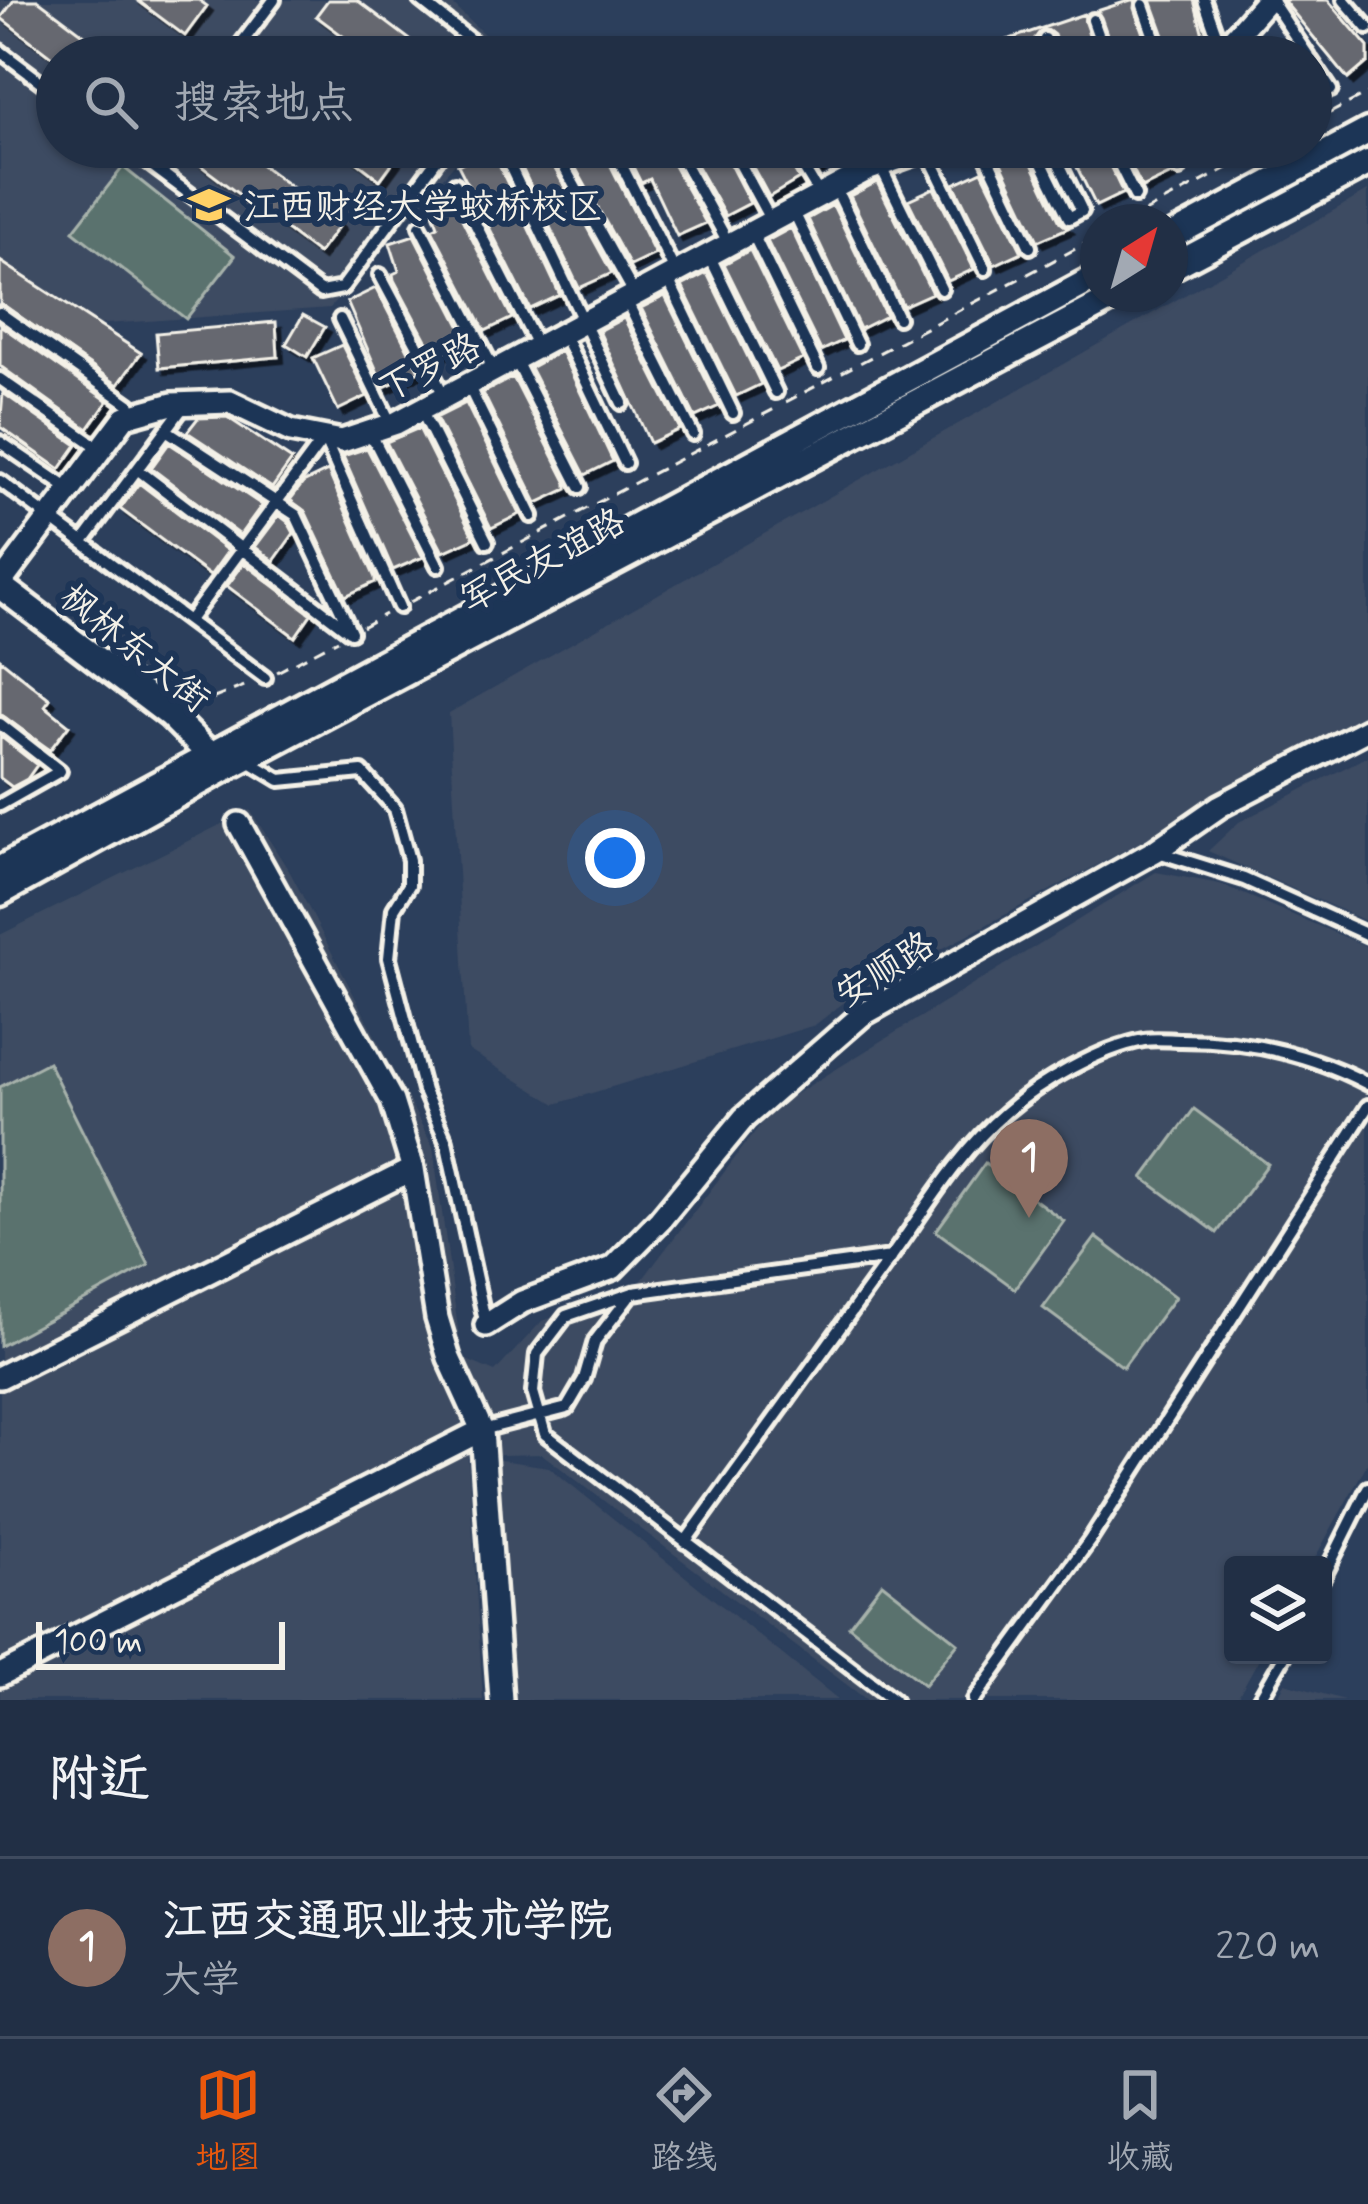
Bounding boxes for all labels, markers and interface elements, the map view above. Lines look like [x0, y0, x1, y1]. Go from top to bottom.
search box [36, 36, 1332, 168]
icon: search [78, 69, 144, 135]
text: 搜索地点 [174, 75, 354, 134]
school or university icon: 江西财经大学蛟桥校区 [186, 182, 232, 228]
place label: 江西财经大学蛟桥校区 [243, 185, 603, 232]
north arrow [1080, 204, 1188, 312]
street label: 下罗路 [372, 324, 489, 415]
street label: 军民友谊路 [453, 499, 634, 625]
street label: 枫林东大街 [49, 575, 219, 725]
your location [585, 828, 645, 888]
street label: 安顺路 [828, 922, 944, 1020]
pin: 1 [990, 1119, 1068, 1218]
map controls [1224, 1556, 1332, 1664]
button: layers [1224, 1556, 1332, 1664]
scale bar [36, 1616, 285, 1669]
text: 100 m [54, 1621, 143, 1665]
text: 附近 [48, 1748, 150, 1814]
text: 江西交通职业技术学院 [162, 1893, 612, 1952]
text: 1 [78, 1922, 96, 1973]
text: 220 m [1215, 1922, 1320, 1973]
text: 大学 [162, 1956, 240, 2007]
tab: 地图 [195, 2062, 261, 2181]
tab: 路线 [651, 2062, 717, 2181]
tab: 收藏 [1107, 2062, 1173, 2181]

